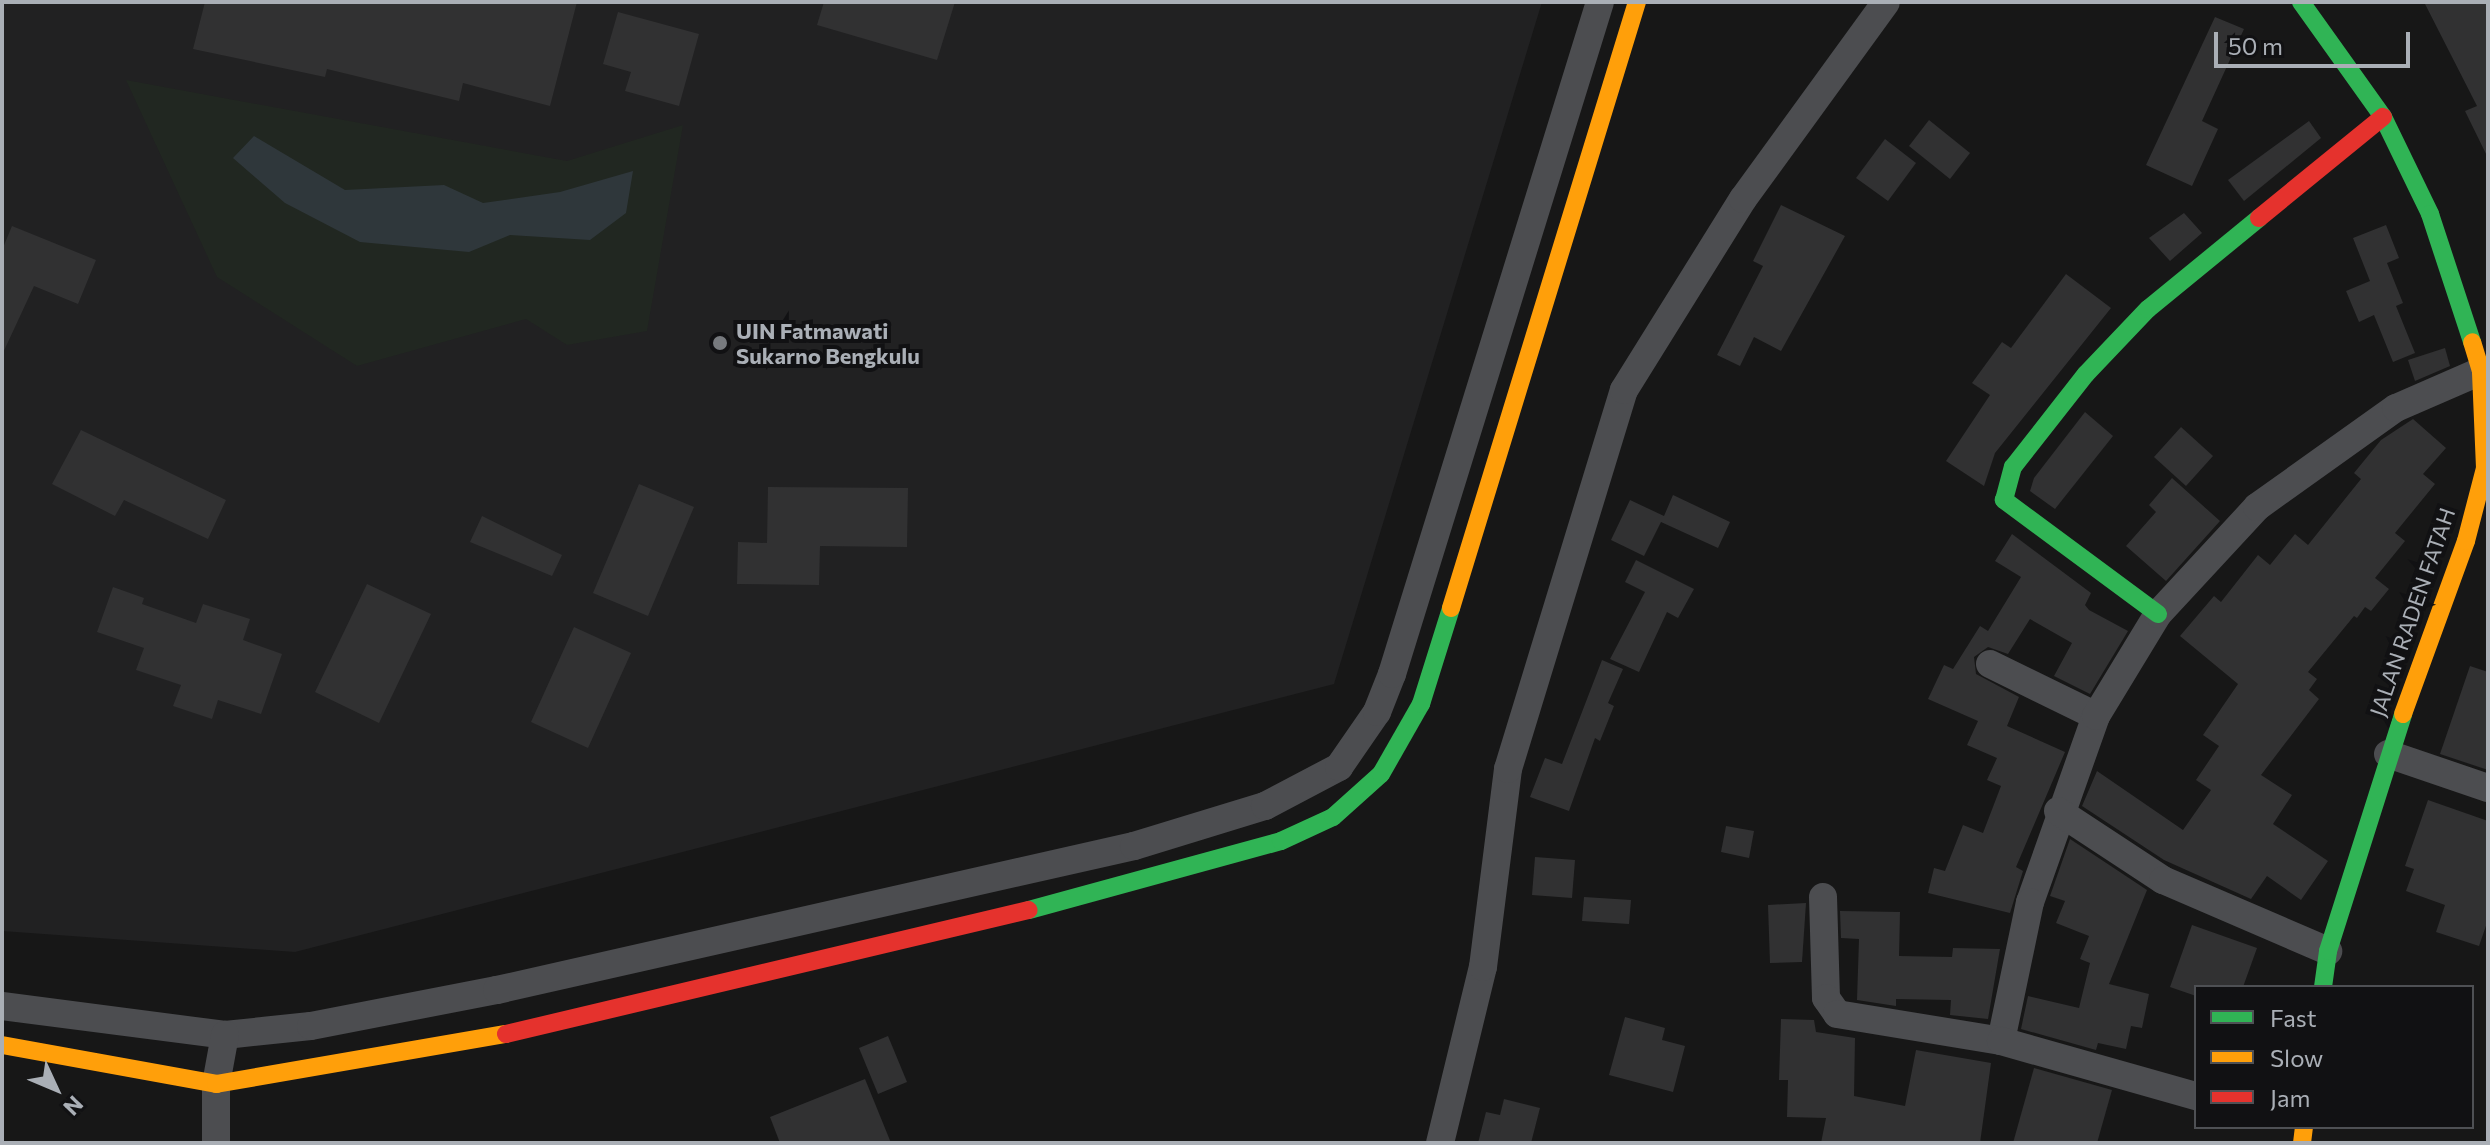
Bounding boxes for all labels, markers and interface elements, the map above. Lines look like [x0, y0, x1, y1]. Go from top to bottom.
scale bar [2218, 16, 2414, 66]
text: 50 m [2228, 31, 2283, 60]
place label: UIN Fatmawati Sukarno Bengkulu [736, 317, 920, 368]
marker: UIN Fatmawati Sukarno Bengkulu [711, 334, 729, 352]
street label: JALAN RADEN FATAH [2364, 504, 2460, 720]
legend [2194, 985, 2474, 1129]
text: Fast [2270, 1003, 2317, 1032]
text: Slow [2270, 1043, 2323, 1072]
north arrow [16, 1049, 96, 1129]
text: Jam [2270, 1083, 2310, 1112]
text: N [58, 1091, 89, 1121]

